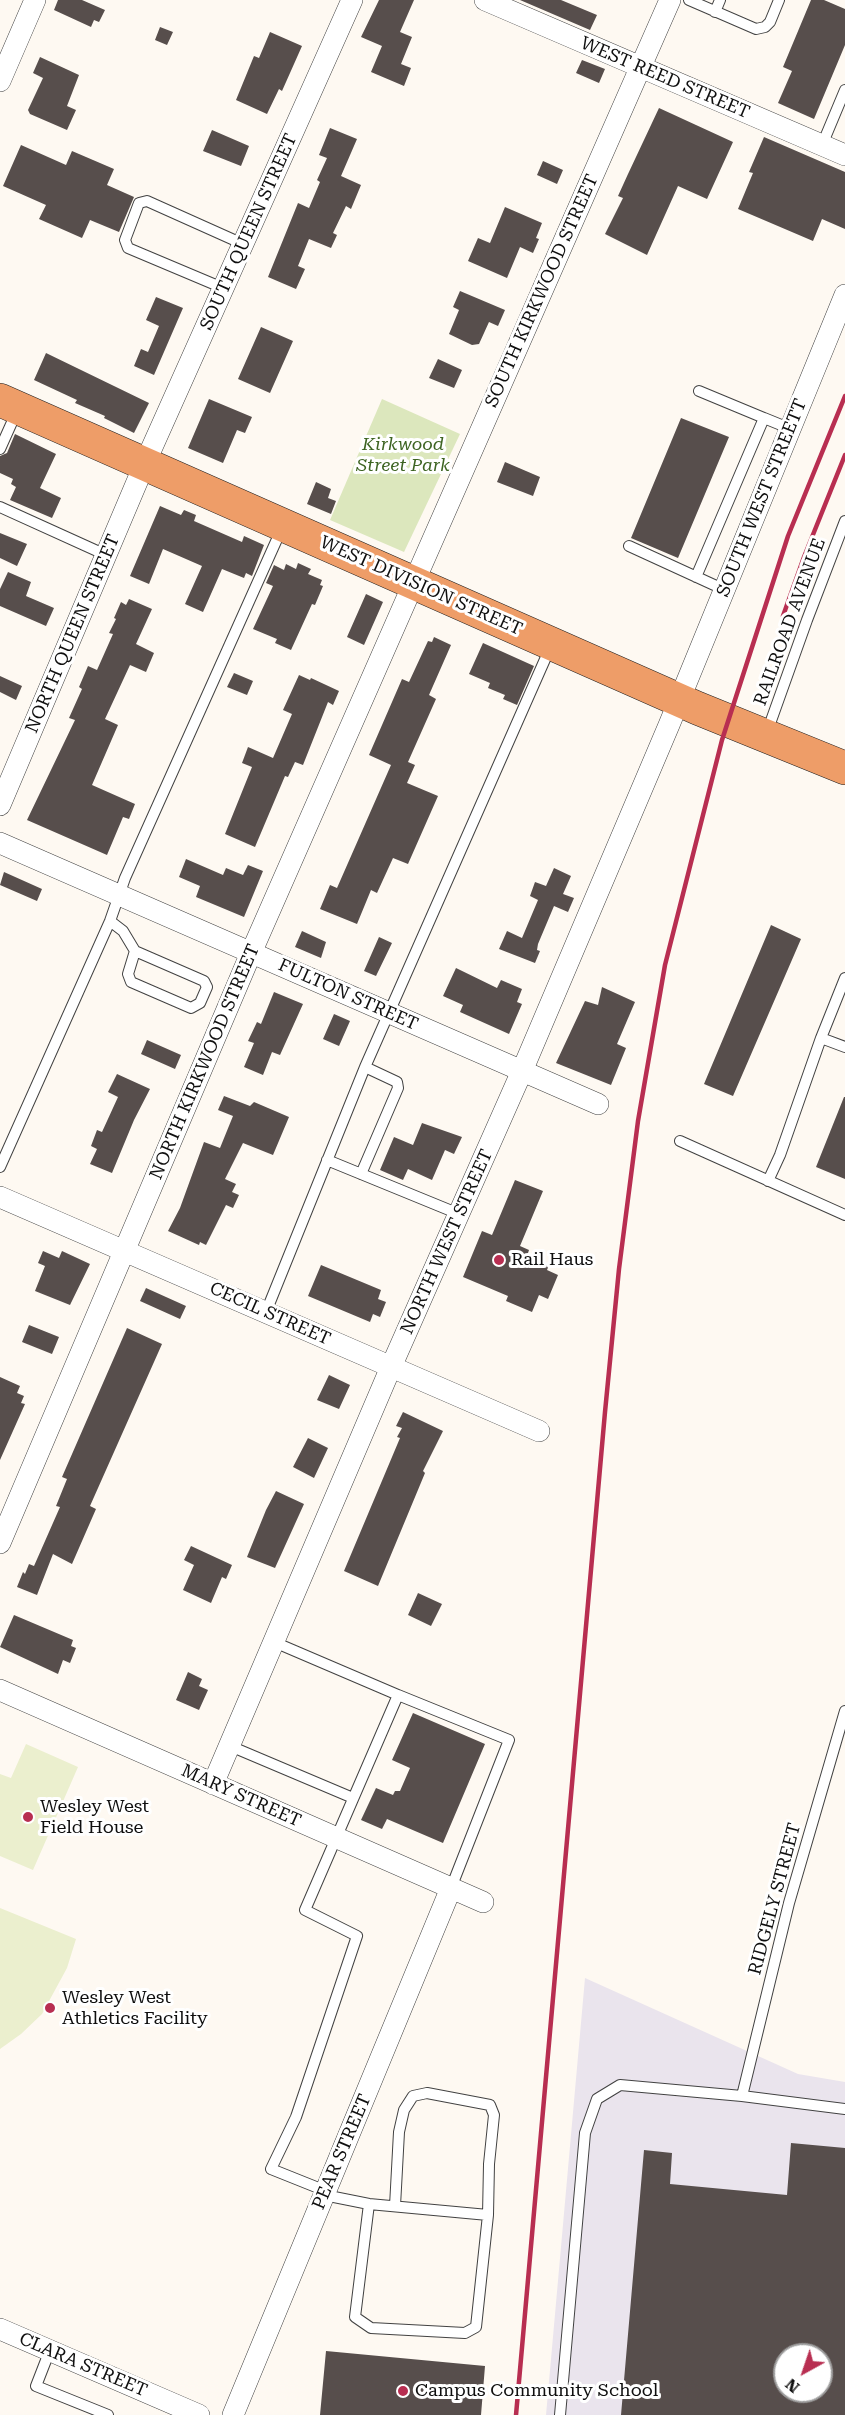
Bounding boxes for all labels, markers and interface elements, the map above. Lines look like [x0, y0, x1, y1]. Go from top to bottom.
street label: WEST REED STREET [577, 33, 753, 123]
street label: SOUTH QUEEN STREET [196, 131, 302, 333]
street label: SOUTH KIRKWOOD STREET [481, 171, 603, 411]
street label: SOUTH WEST STREETT [712, 396, 812, 600]
park label: Kirkwood Street Park [356, 434, 450, 476]
street label: NORTH QUEEN STREET [21, 531, 125, 737]
street label: WEST DIVISION STREET [317, 532, 525, 640]
street label: RAILROAD AVENUE [750, 535, 830, 709]
street label: NORTH KIRKWOOD STREET [146, 941, 264, 1183]
street label: FULTON STREET [275, 954, 421, 1036]
street label: NORTH WEST STREET [396, 1146, 498, 1338]
place label: Rail Haus [511, 1249, 593, 1271]
marker: Rail Haus [492, 1253, 506, 1267]
street label: CECIL STREET [206, 1278, 334, 1350]
street label: MARY STREET [178, 1760, 304, 1832]
place label: Wesley West Field House [40, 1796, 149, 1838]
marker: Wesley West Field House [21, 1810, 35, 1824]
street label: RIDGELY STREET [744, 1821, 806, 1977]
place label: Wesley West Athletics Facility [62, 1987, 208, 2030]
marker: Wesley West Athletics Facility [43, 2001, 57, 2015]
street label: PEAR STREET [308, 2091, 376, 2213]
street label: CLARA STREET [16, 2328, 150, 2402]
north arrow [773, 2343, 833, 2403]
text: N [782, 2374, 803, 2397]
place label: Campus Community School [415, 2380, 658, 2402]
marker: Campus Community School [396, 2384, 410, 2398]

